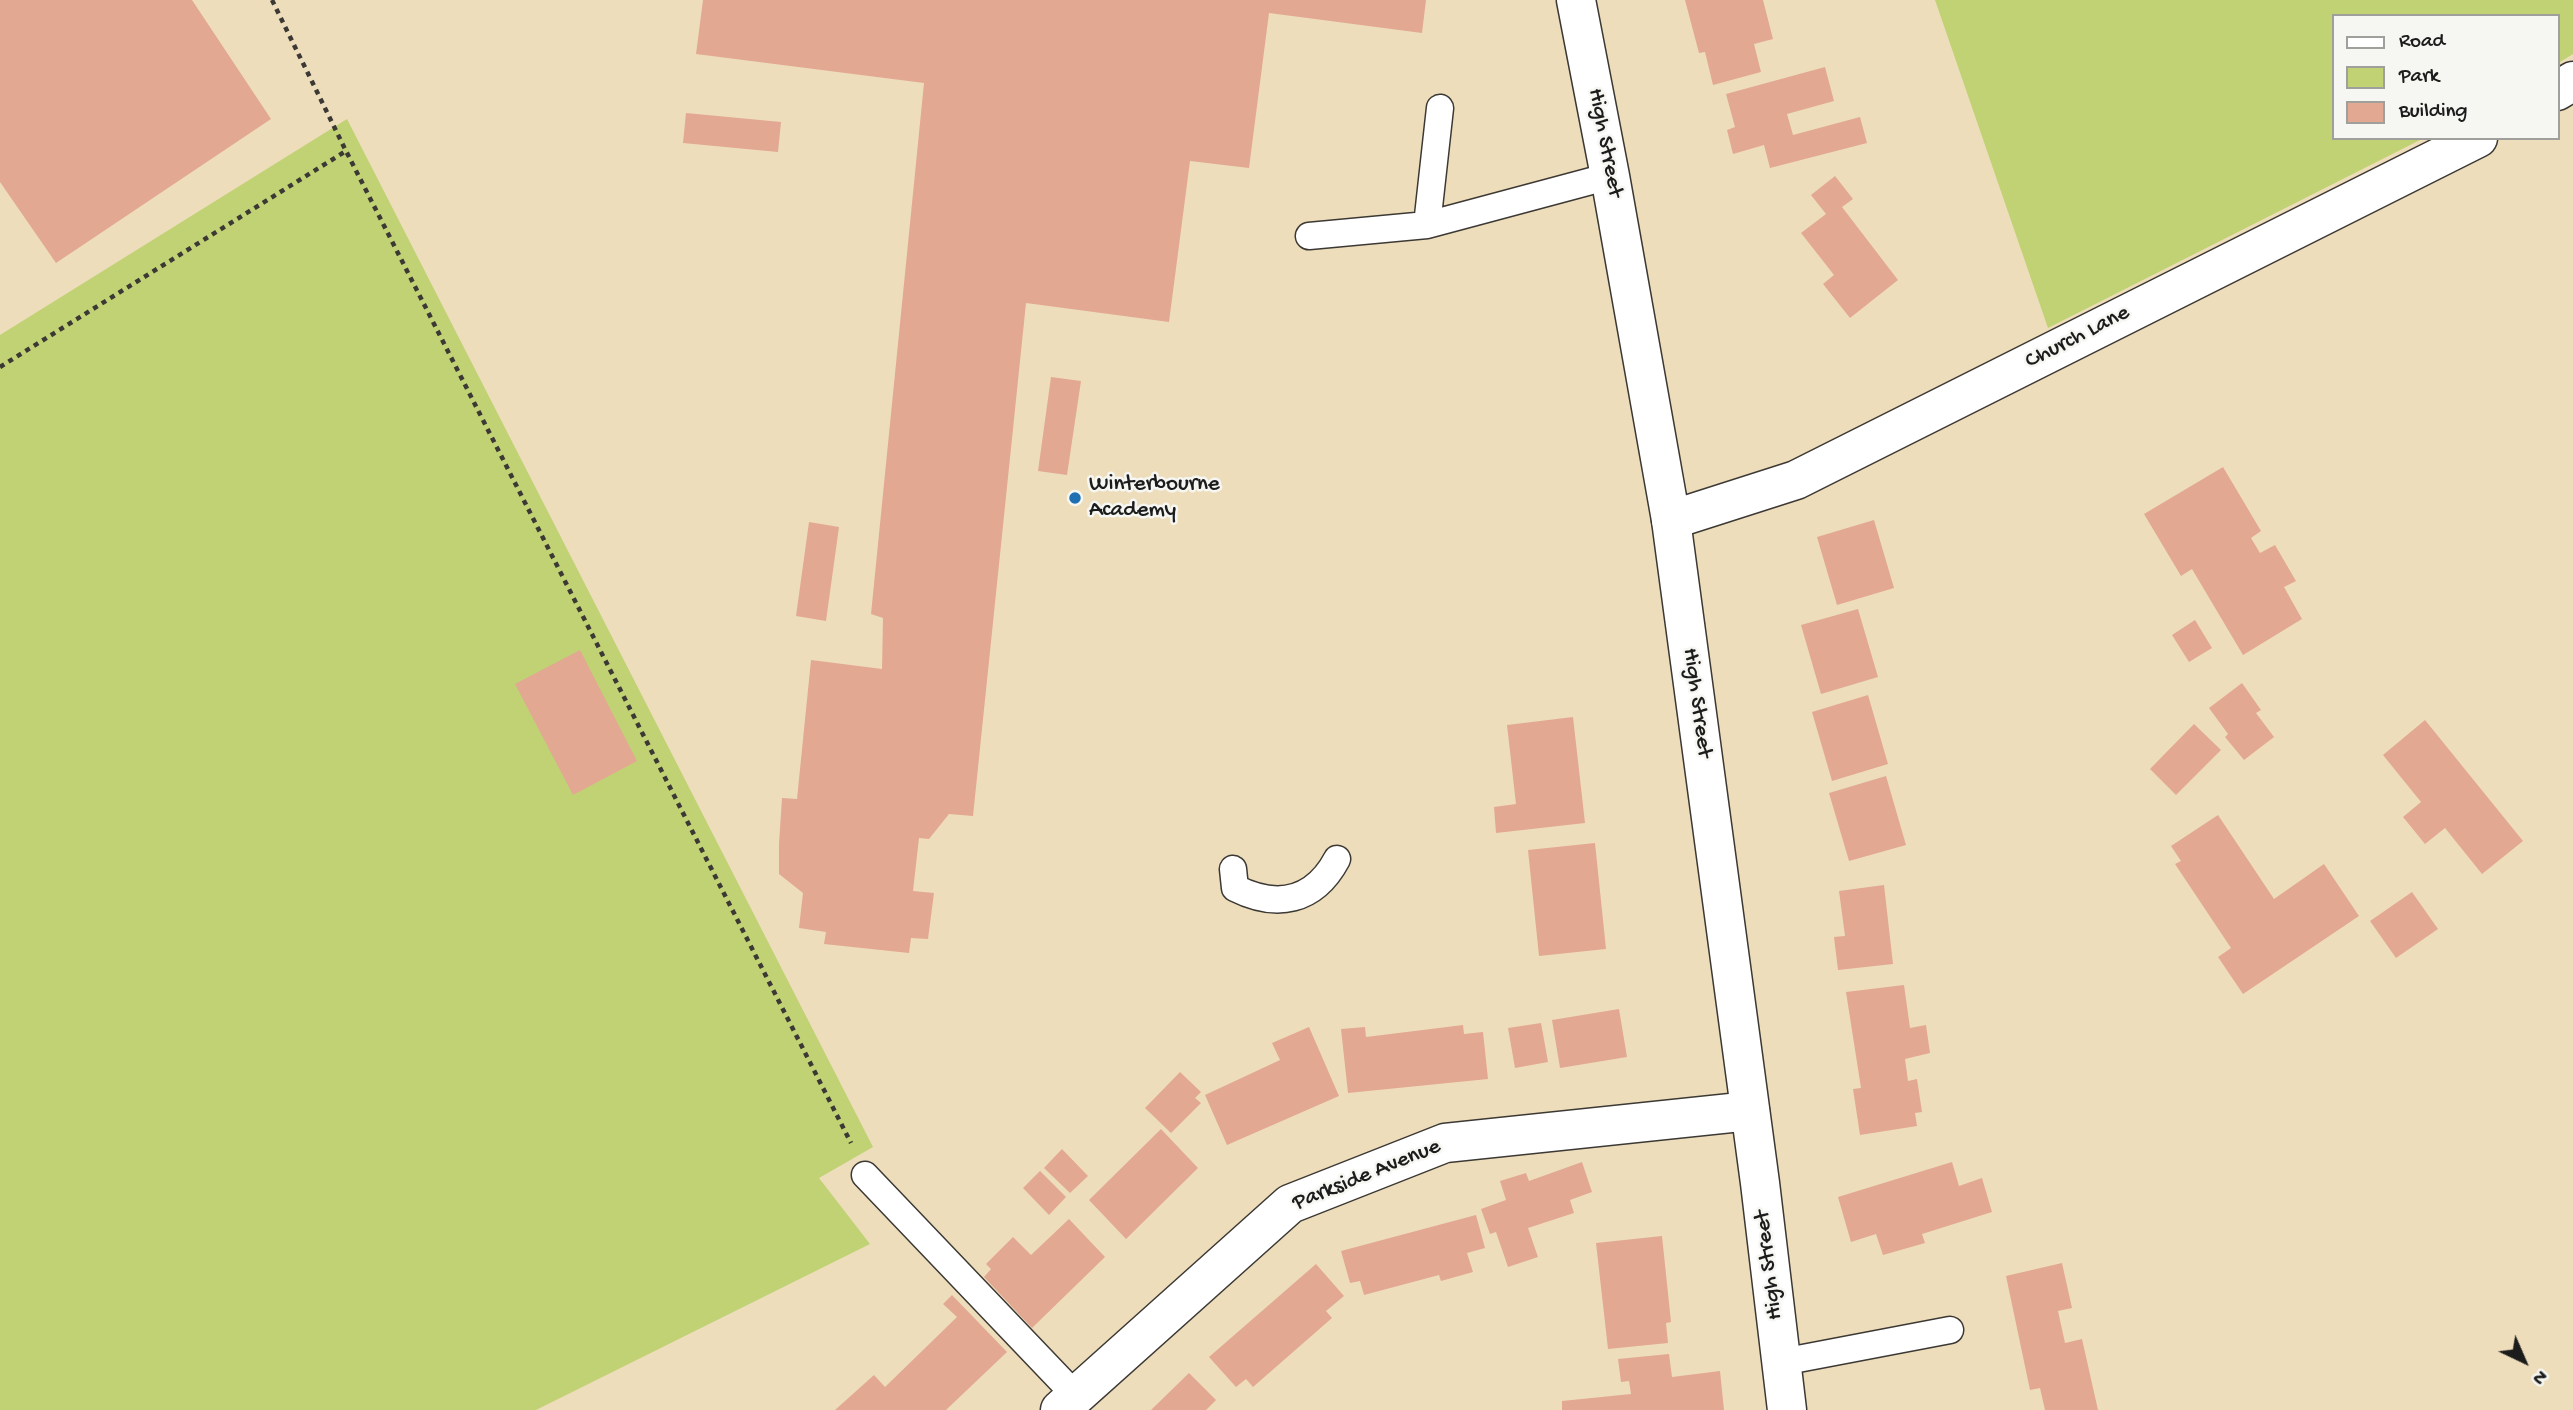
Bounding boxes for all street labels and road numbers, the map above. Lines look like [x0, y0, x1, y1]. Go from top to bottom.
street label: High Street [1580, 86, 1628, 200]
street label: Church Lane [2021, 300, 2135, 376]
street label: High Street [1675, 646, 1717, 760]
street label: Parkside Avenue [1289, 1134, 1445, 1218]
street label: High Street [1750, 1209, 1790, 1321]

